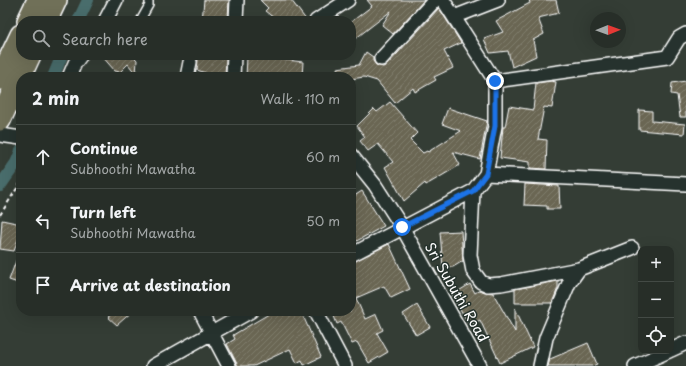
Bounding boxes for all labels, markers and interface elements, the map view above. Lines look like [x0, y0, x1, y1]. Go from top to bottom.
north arrow [590, 12, 626, 48]
search box [16, 16, 356, 60]
icon: search [30, 27, 52, 49]
text: Search here [62, 27, 148, 50]
route end [486, 72, 504, 90]
text: 2 min [32, 85, 79, 111]
text: Walk · 110 m [261, 89, 340, 108]
text: Continue [70, 136, 138, 159]
icon: ahead [32, 146, 54, 168]
text: 60 m [306, 147, 340, 166]
text: Subhoothi Mawatha [70, 159, 196, 178]
text: Turn left [70, 200, 136, 223]
icon: left [32, 210, 54, 232]
text: 50 m [306, 211, 340, 230]
route start [393, 218, 411, 236]
text: Subhoothi Mawatha [70, 223, 196, 242]
street label: Sri Subuthi Road [420, 238, 494, 346]
map controls [638, 246, 674, 354]
button: + [638, 246, 674, 282]
text: Arrive at destination [70, 273, 231, 296]
icon: arrive [32, 274, 54, 296]
button: − [638, 282, 674, 318]
button: locate [638, 318, 674, 354]

